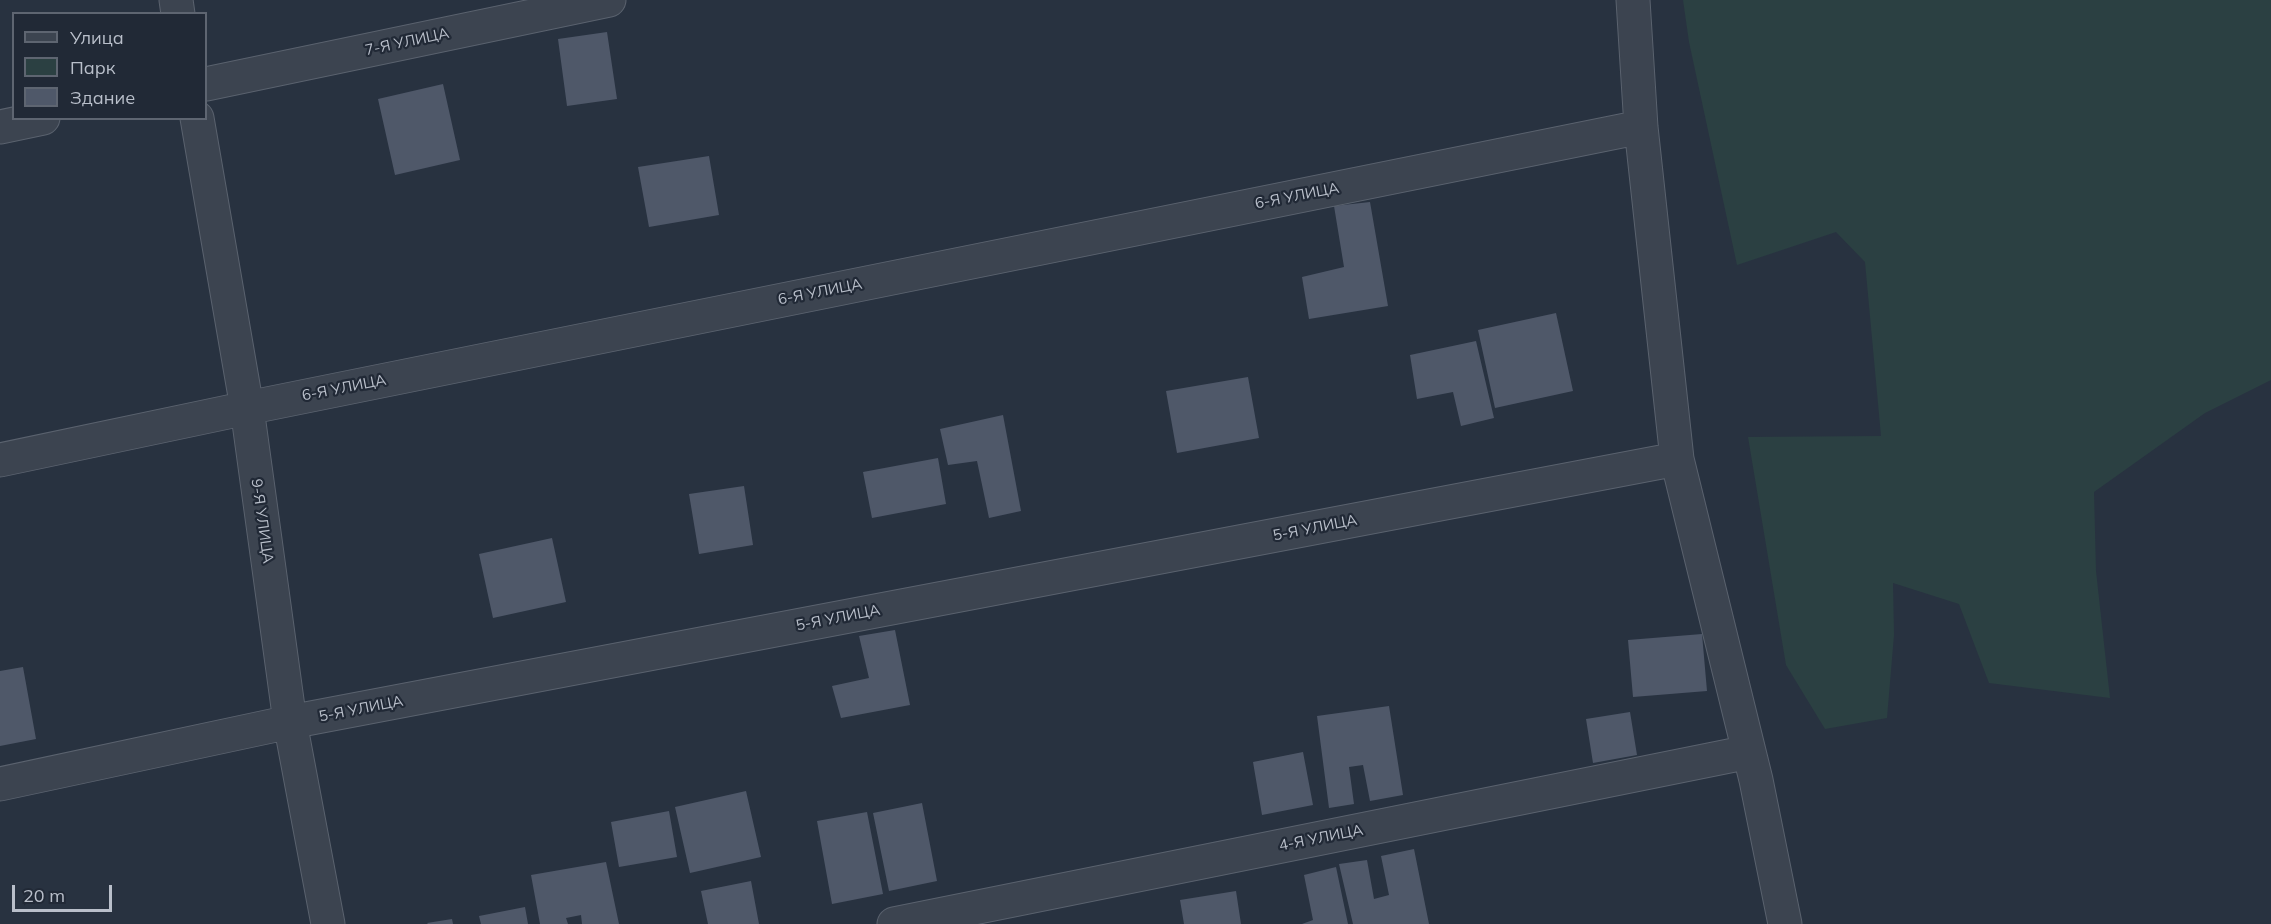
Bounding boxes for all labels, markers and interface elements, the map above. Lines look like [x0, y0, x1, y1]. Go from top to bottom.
legend [12, 12, 207, 120]
street label: 7-Я УЛИЦА [363, 24, 451, 60]
text: Улица [70, 26, 124, 49]
text: Парк [70, 56, 115, 79]
text: Здание [70, 86, 135, 109]
street label: 6-Я УЛИЦА [1253, 179, 1341, 213]
street label: 6-Я УЛИЦА [776, 275, 864, 309]
street label: 6-Я УЛИЦА [300, 371, 388, 405]
street label: 9-Я УЛИЦА [247, 478, 277, 564]
street label: 5-Я УЛИЦА [1271, 511, 1359, 545]
street label: 5-Я УЛИЦА [794, 601, 882, 635]
street label: 5-Я УЛИЦА [317, 692, 405, 726]
street label: 4-Я УЛИЦА [1277, 821, 1365, 855]
scale bar [15, 873, 116, 911]
text: 20 m [23, 884, 65, 907]

